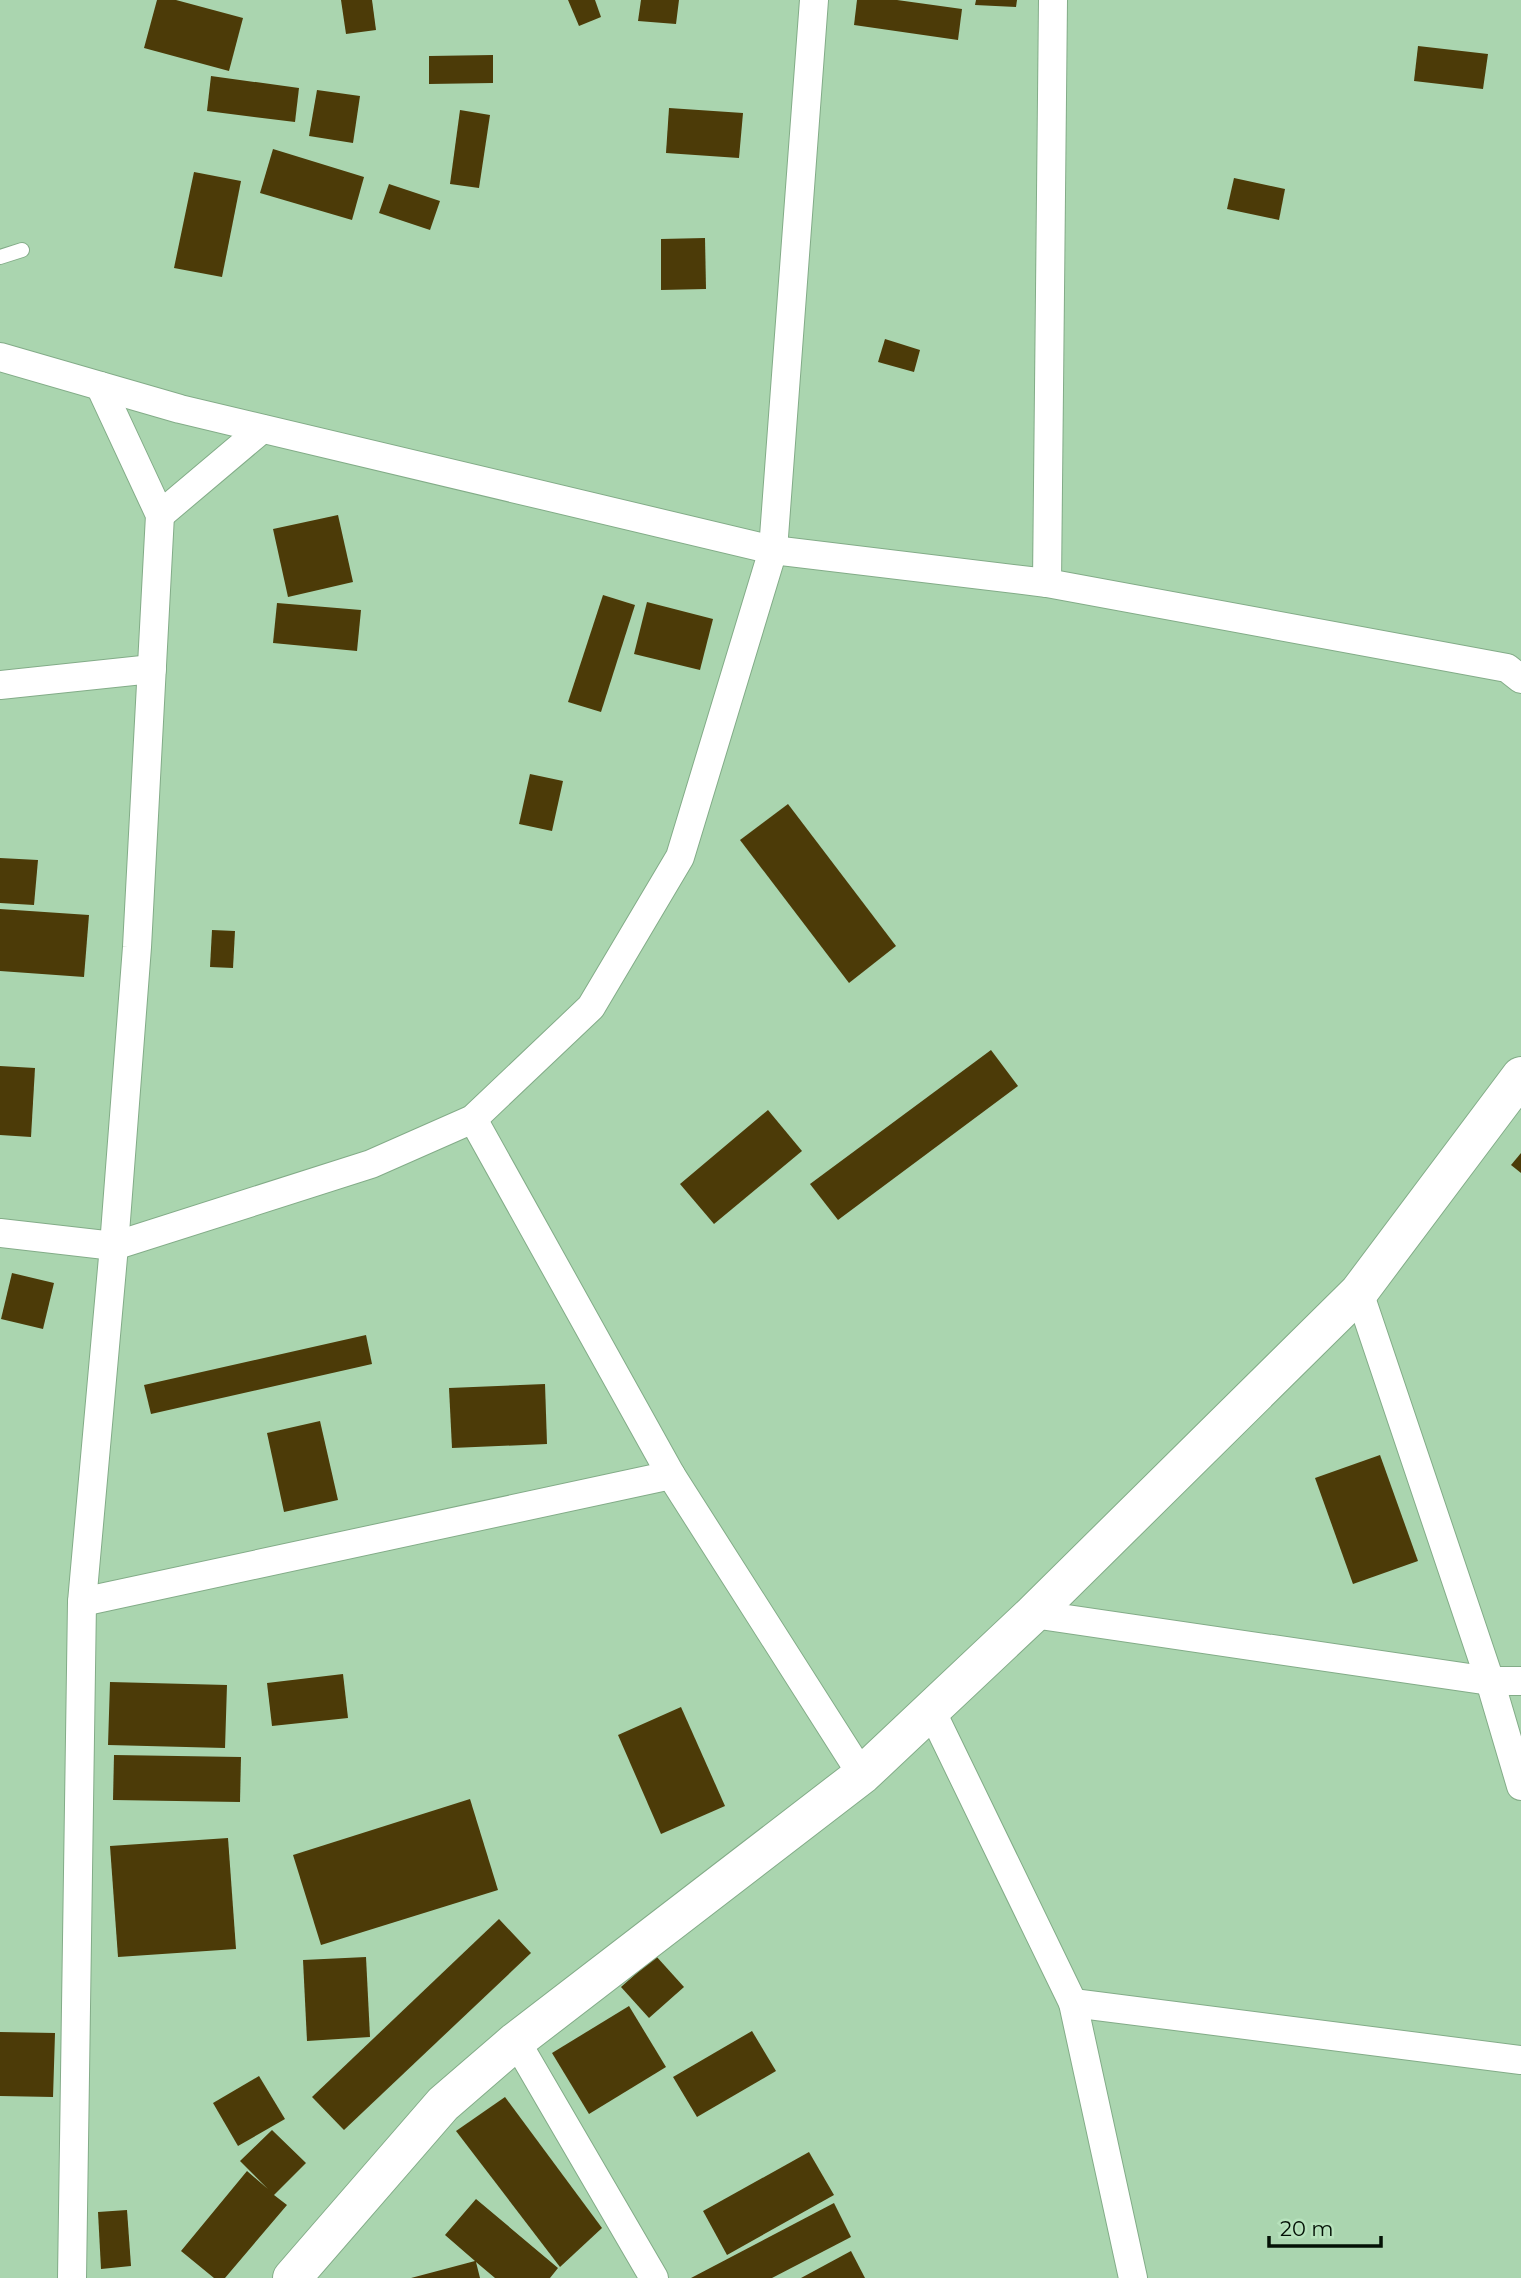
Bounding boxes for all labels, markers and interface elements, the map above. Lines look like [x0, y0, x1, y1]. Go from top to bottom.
scale bar [1269, 2204, 1381, 2248]
text: 20 m [1280, 2216, 1334, 2241]

